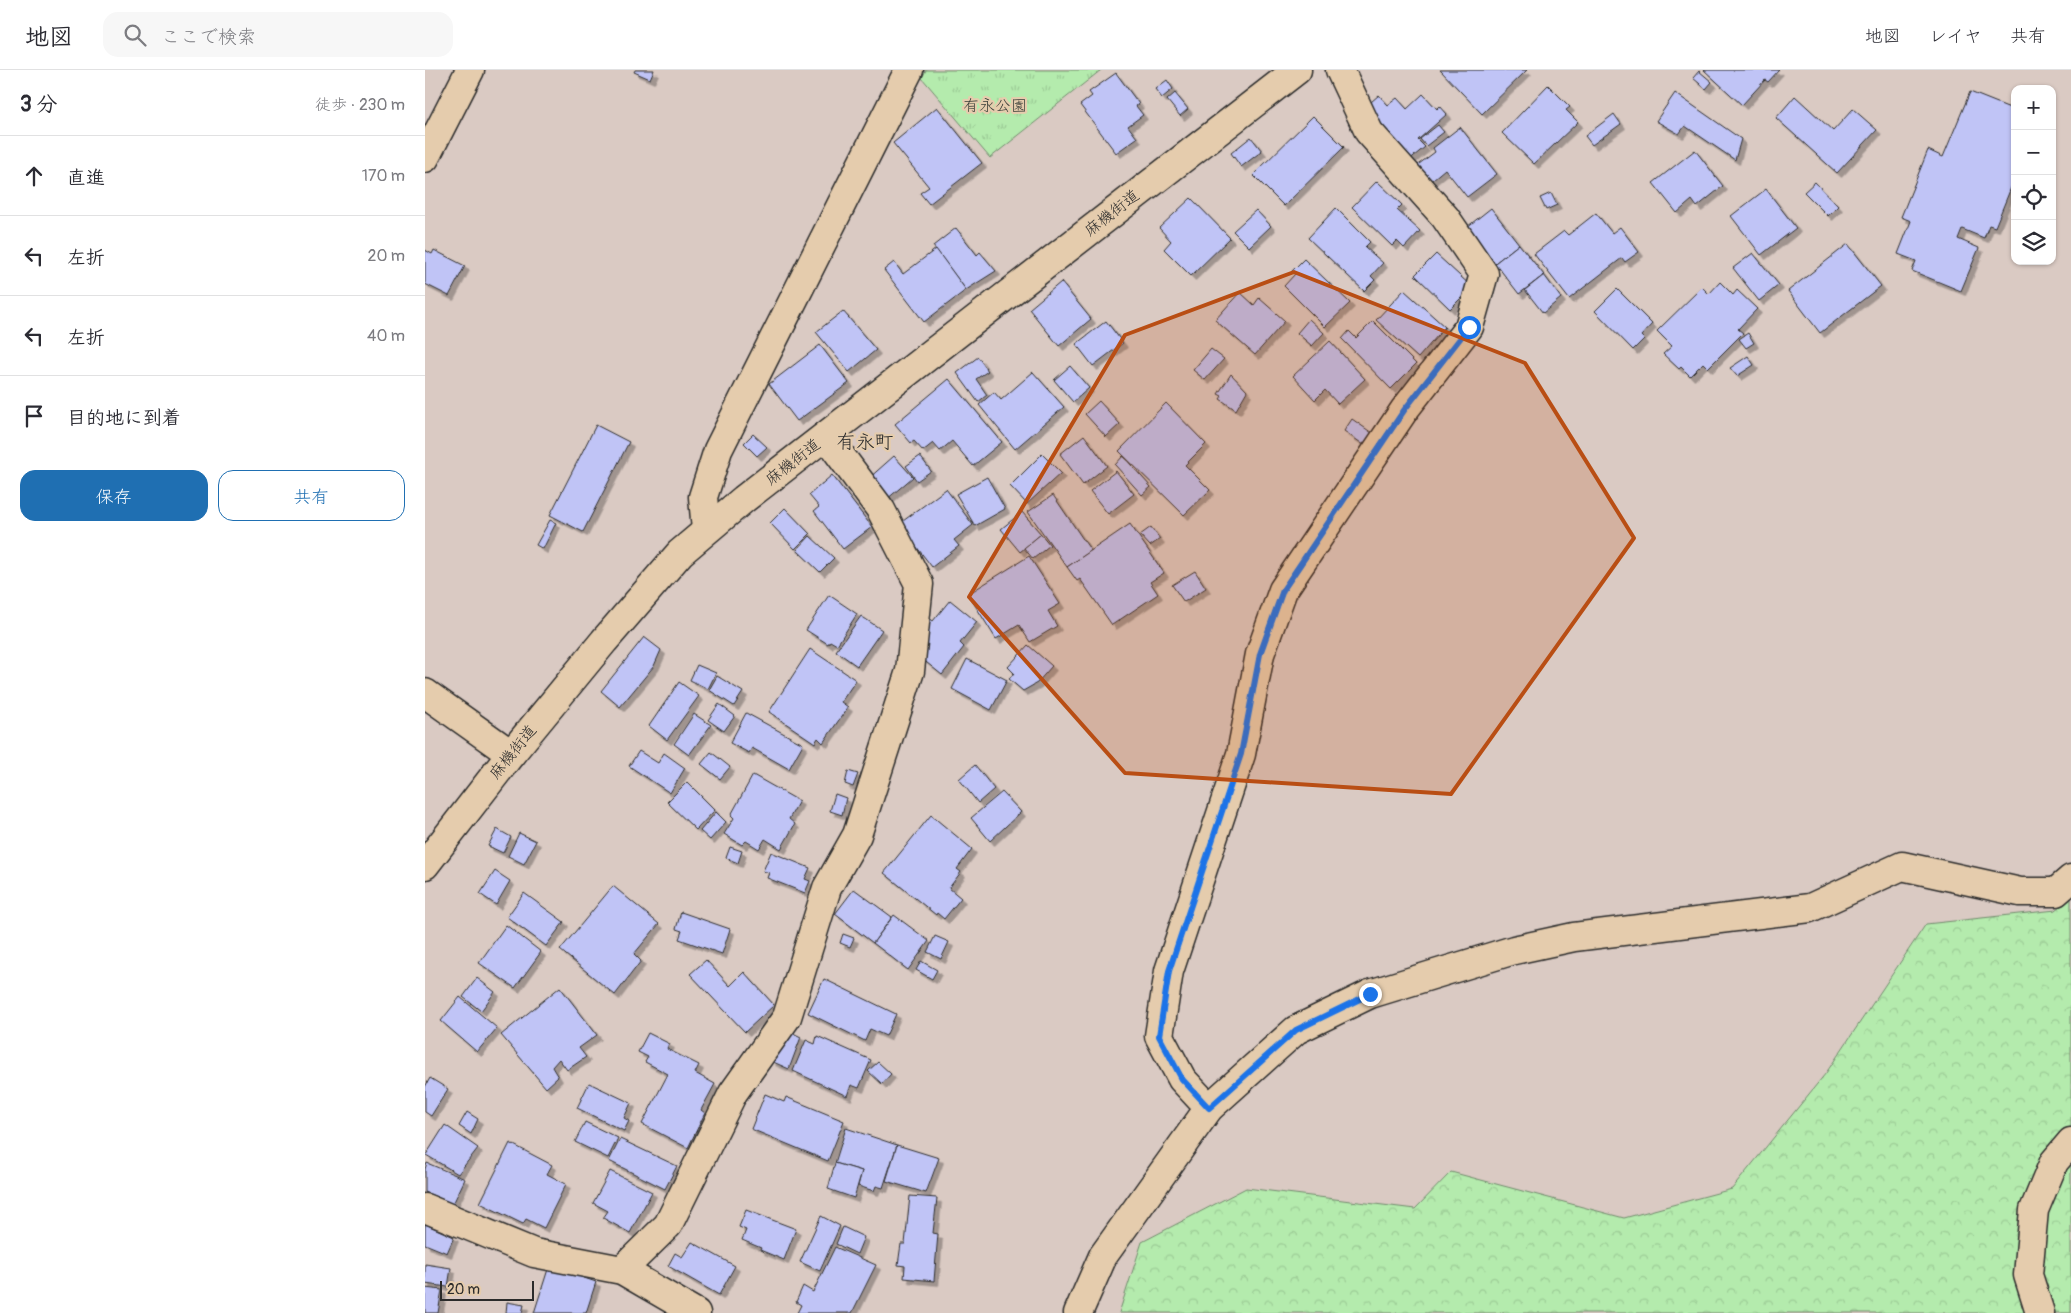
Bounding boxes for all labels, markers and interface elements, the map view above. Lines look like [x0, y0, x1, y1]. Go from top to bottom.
search box [103, 12, 453, 57]
icon: search [121, 21, 149, 49]
text: 地図 [25, 23, 73, 52]
text: ここで検索 [161, 25, 256, 49]
text: 地図 [1865, 25, 1901, 48]
text: レイヤ [1929, 25, 1982, 48]
text: 共有 [2010, 25, 2046, 48]
map controls [2011, 85, 2056, 265]
button: + [2011, 85, 2056, 130]
text: 3 分 [20, 91, 57, 118]
text: 徒歩 · 230 m [315, 95, 405, 115]
park label: 有永公園 [963, 96, 1027, 116]
button: − [2011, 130, 2056, 175]
icon: ahead [20, 162, 48, 190]
text: 直進 [67, 166, 105, 190]
text: 170 m [362, 166, 405, 186]
button: locate [2011, 175, 2056, 220]
street label: 麻機街道 [1081, 185, 1143, 241]
button: layers [2011, 220, 2056, 265]
icon: left [20, 242, 48, 270]
text: 左折 [67, 246, 105, 270]
text: 20 m [367, 246, 405, 266]
route start [1458, 316, 1481, 339]
icon: left [20, 322, 48, 350]
text: 左折 [67, 326, 105, 350]
text: 40 m [367, 326, 405, 346]
icon: arrive [20, 402, 48, 430]
text: 目的地に到着 [67, 406, 181, 430]
district label: 有永町 [836, 430, 894, 454]
street label: 麻機街道 [762, 434, 824, 490]
button: 保存 [20, 470, 208, 521]
button: 共有 [218, 470, 405, 521]
street label: 麻機街道 [485, 721, 541, 783]
route end [1359, 983, 1382, 1006]
scale bar [440, 1278, 534, 1301]
text: 20 m [447, 1281, 480, 1298]

